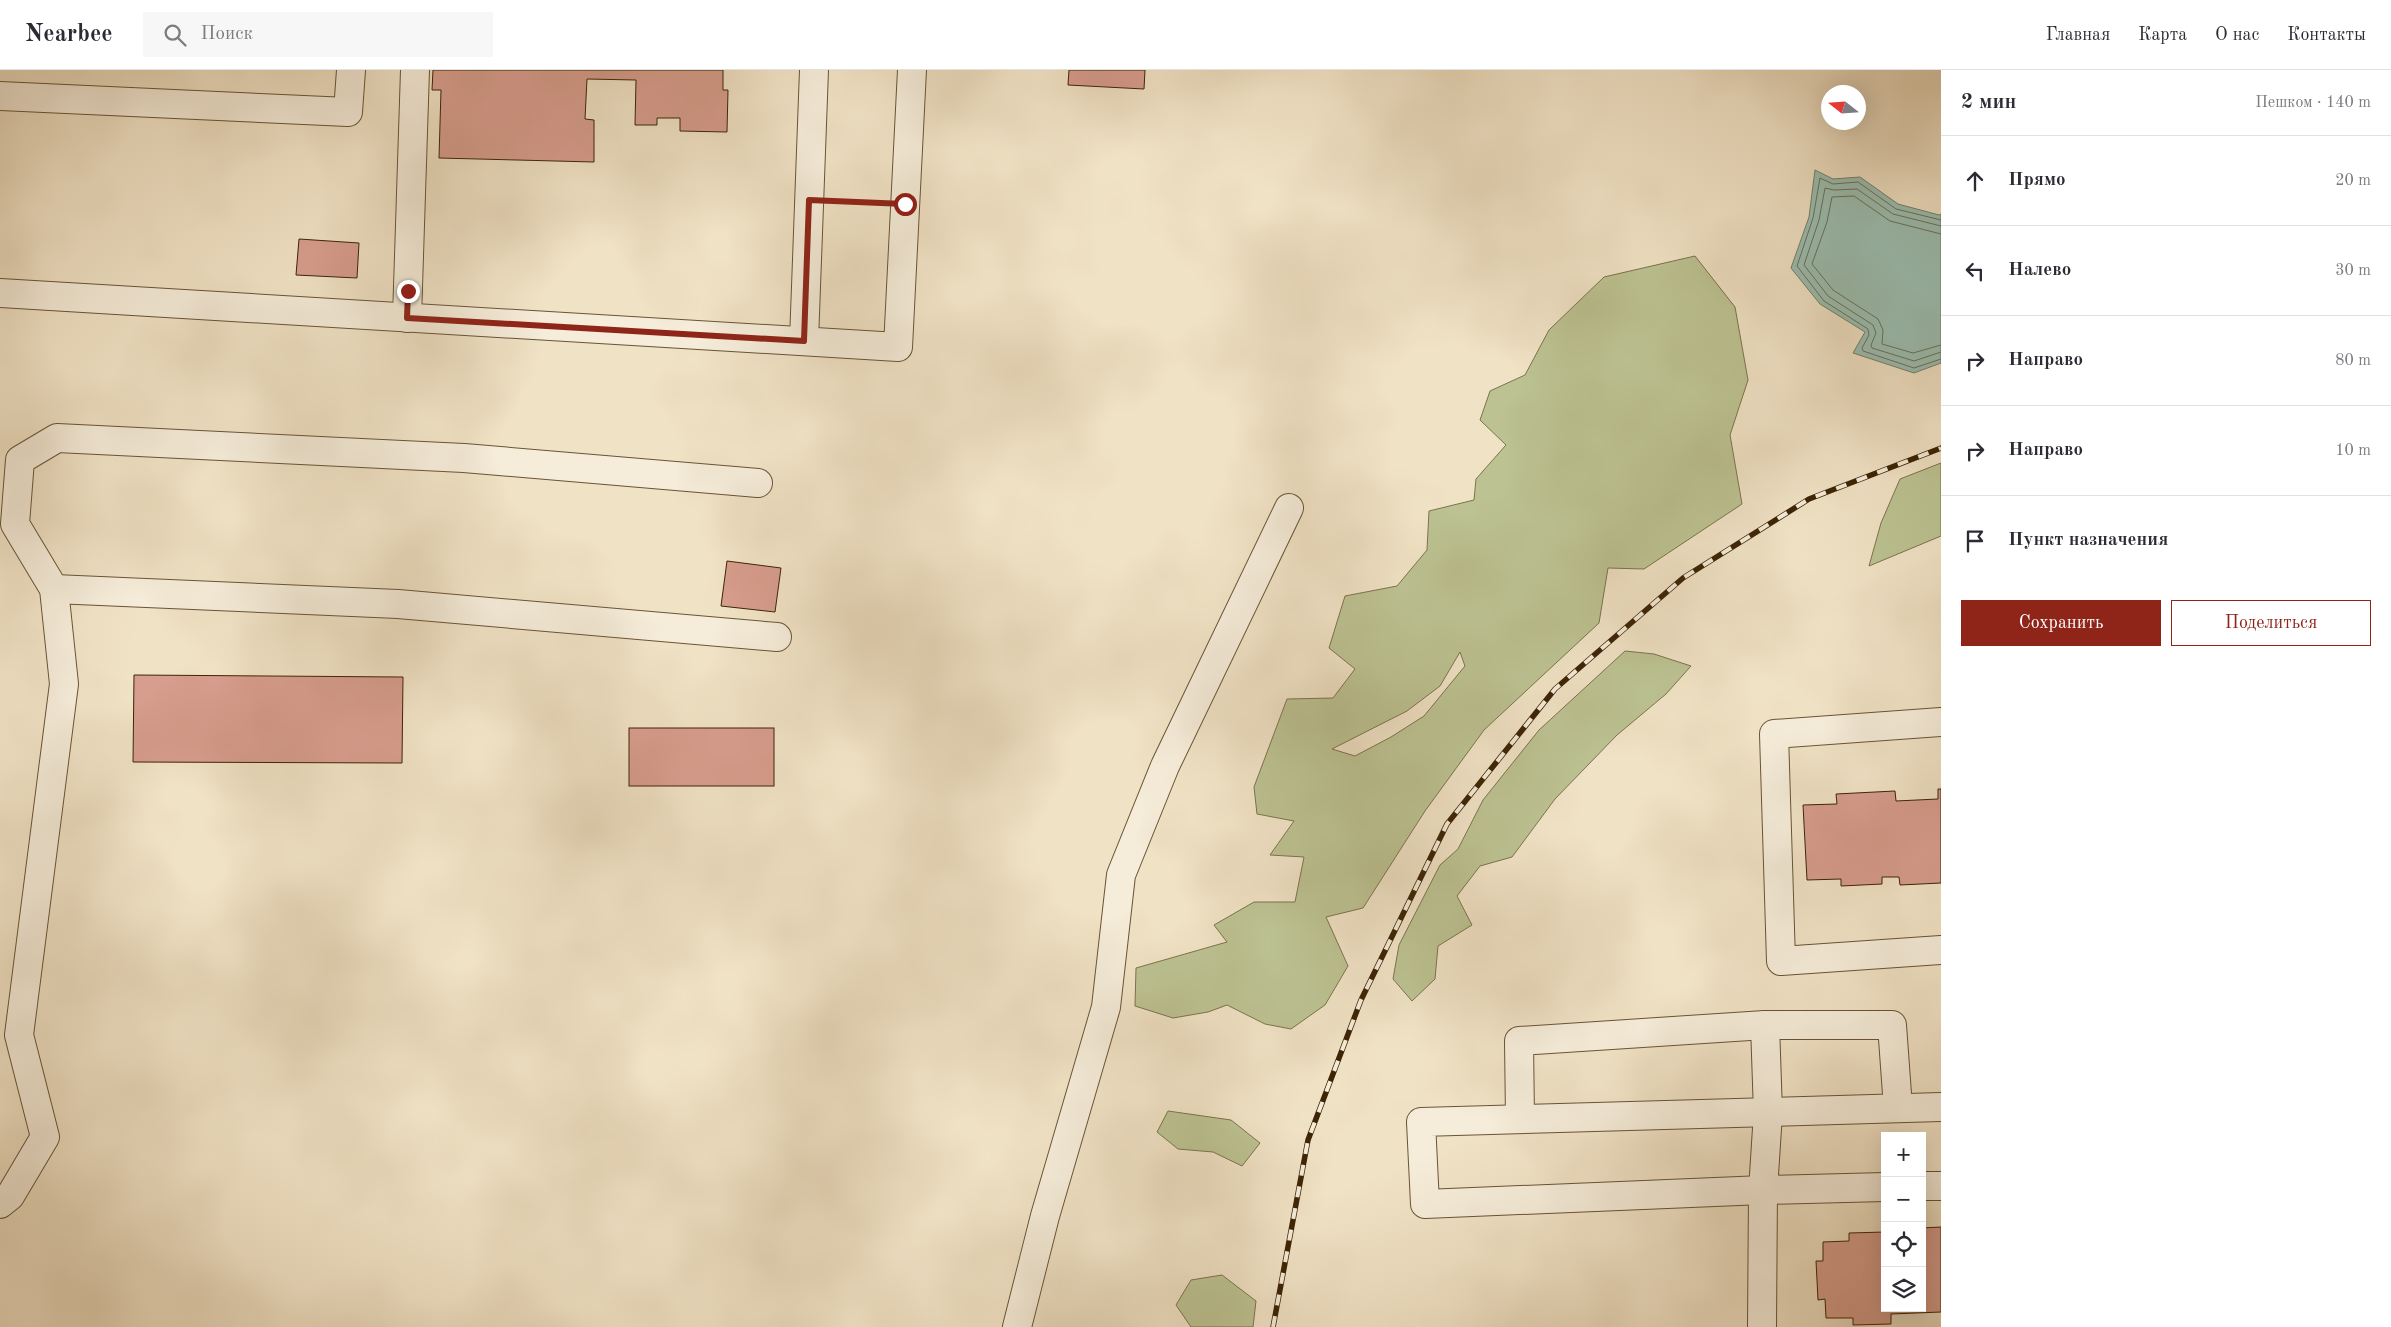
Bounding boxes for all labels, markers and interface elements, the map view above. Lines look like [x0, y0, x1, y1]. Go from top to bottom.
search box [143, 12, 493, 57]
icon: search [161, 21, 189, 49]
text: Nearbee [25, 23, 113, 47]
text: Поиск [201, 25, 253, 44]
text: Главная [2046, 26, 2110, 44]
text: Карта [2138, 26, 2187, 44]
text: О нас [2215, 26, 2259, 44]
text: Контакты [2287, 26, 2366, 44]
north arrow [1821, 85, 1866, 130]
text: 2 мин [1961, 92, 2016, 113]
text: Пешком · 140 m [2255, 95, 2371, 111]
icon: ahead [1961, 167, 1989, 195]
text: Прямо [2008, 171, 2066, 190]
text: 20 m [2335, 173, 2371, 189]
route start [894, 193, 917, 216]
icon: left [1961, 257, 1989, 285]
text: Налево [2008, 261, 2071, 280]
text: 30 m [2335, 263, 2371, 279]
route end [397, 280, 420, 303]
icon: right [1961, 347, 1989, 375]
text: Направо [2008, 351, 2083, 370]
text: 80 m [2335, 353, 2371, 369]
icon: right [1961, 437, 1989, 465]
text: Направо [2008, 441, 2083, 460]
text: 10 m [2335, 443, 2371, 459]
icon: arrive [1961, 527, 1989, 555]
text: Пункт назначения [2008, 531, 2168, 550]
button: Сохранить [1961, 600, 2161, 646]
button: Поделиться [2171, 600, 2371, 646]
map controls [1881, 1132, 1926, 1312]
button: + [1881, 1132, 1926, 1177]
button: − [1881, 1177, 1926, 1222]
button: locate [1881, 1222, 1926, 1267]
button: layers [1881, 1267, 1926, 1312]

